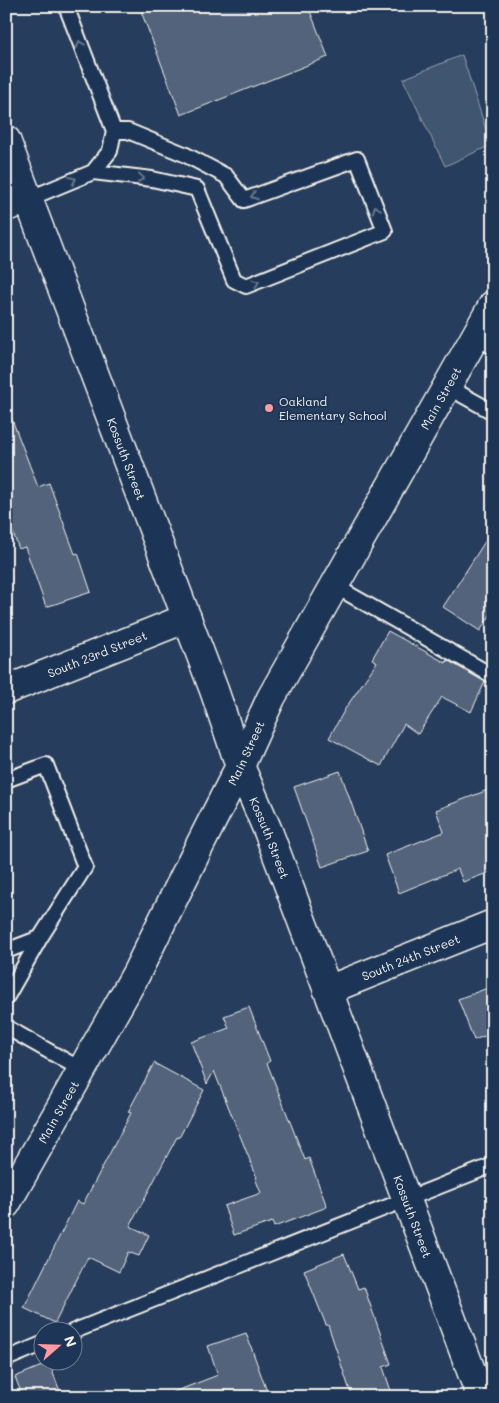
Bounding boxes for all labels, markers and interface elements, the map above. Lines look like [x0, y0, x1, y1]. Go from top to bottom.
one-way arrow [76, 40, 87, 49]
one-way arrow [137, 172, 145, 183]
one-way arrow [68, 176, 77, 187]
one-way arrow [251, 190, 259, 200]
one-way arrow [372, 205, 382, 214]
one-way arrow [251, 278, 260, 289]
street label: Main Street [416, 364, 464, 432]
place label: Oakland Elementary School [279, 393, 387, 423]
marker: Oakland Elementary School [263, 402, 275, 414]
street label: Kossuth Street [104, 416, 149, 502]
street label: South 23rd Street [45, 627, 149, 681]
street label: Main Street [224, 718, 268, 788]
street label: Kossuth Street [246, 794, 293, 881]
street label: South 24th Street [359, 930, 462, 984]
street label: Main Street [34, 1078, 82, 1146]
street label: Kossuth Street [390, 1173, 436, 1260]
north arrow [32, 1320, 82, 1370]
text: N [60, 1333, 81, 1350]

